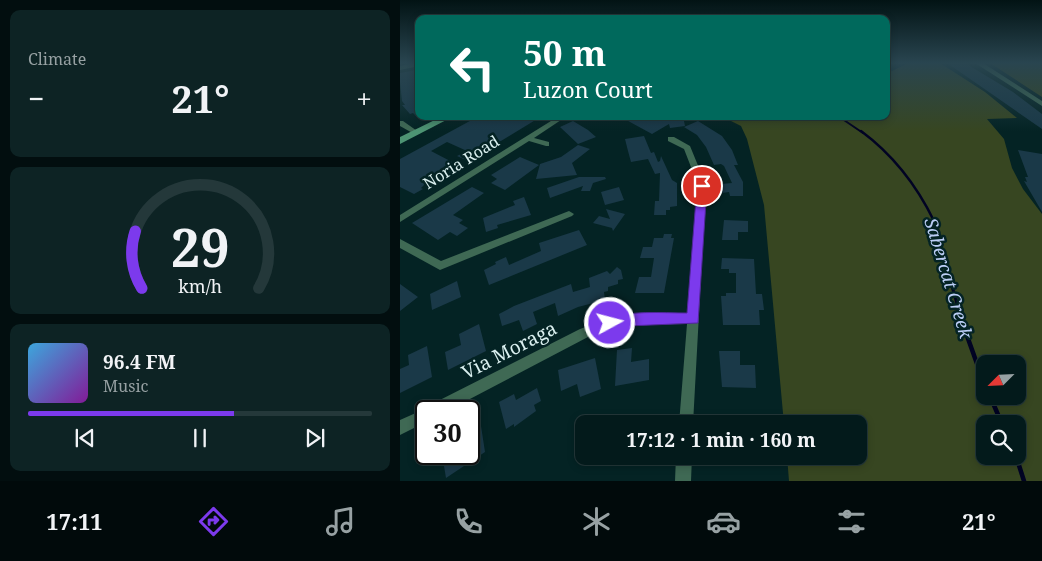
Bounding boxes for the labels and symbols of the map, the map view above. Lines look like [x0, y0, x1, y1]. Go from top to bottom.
street label: Noria Road [419, 130, 503, 194]
pin [681, 165, 723, 207]
water label: Sabercat Creek [919, 215, 979, 342]
position arrow [583, 296, 635, 348]
street label: Via Moraga [457, 315, 561, 385]
north arrow [976, 355, 1026, 405]
speed limit sign: 30 [415, 400, 480, 465]

